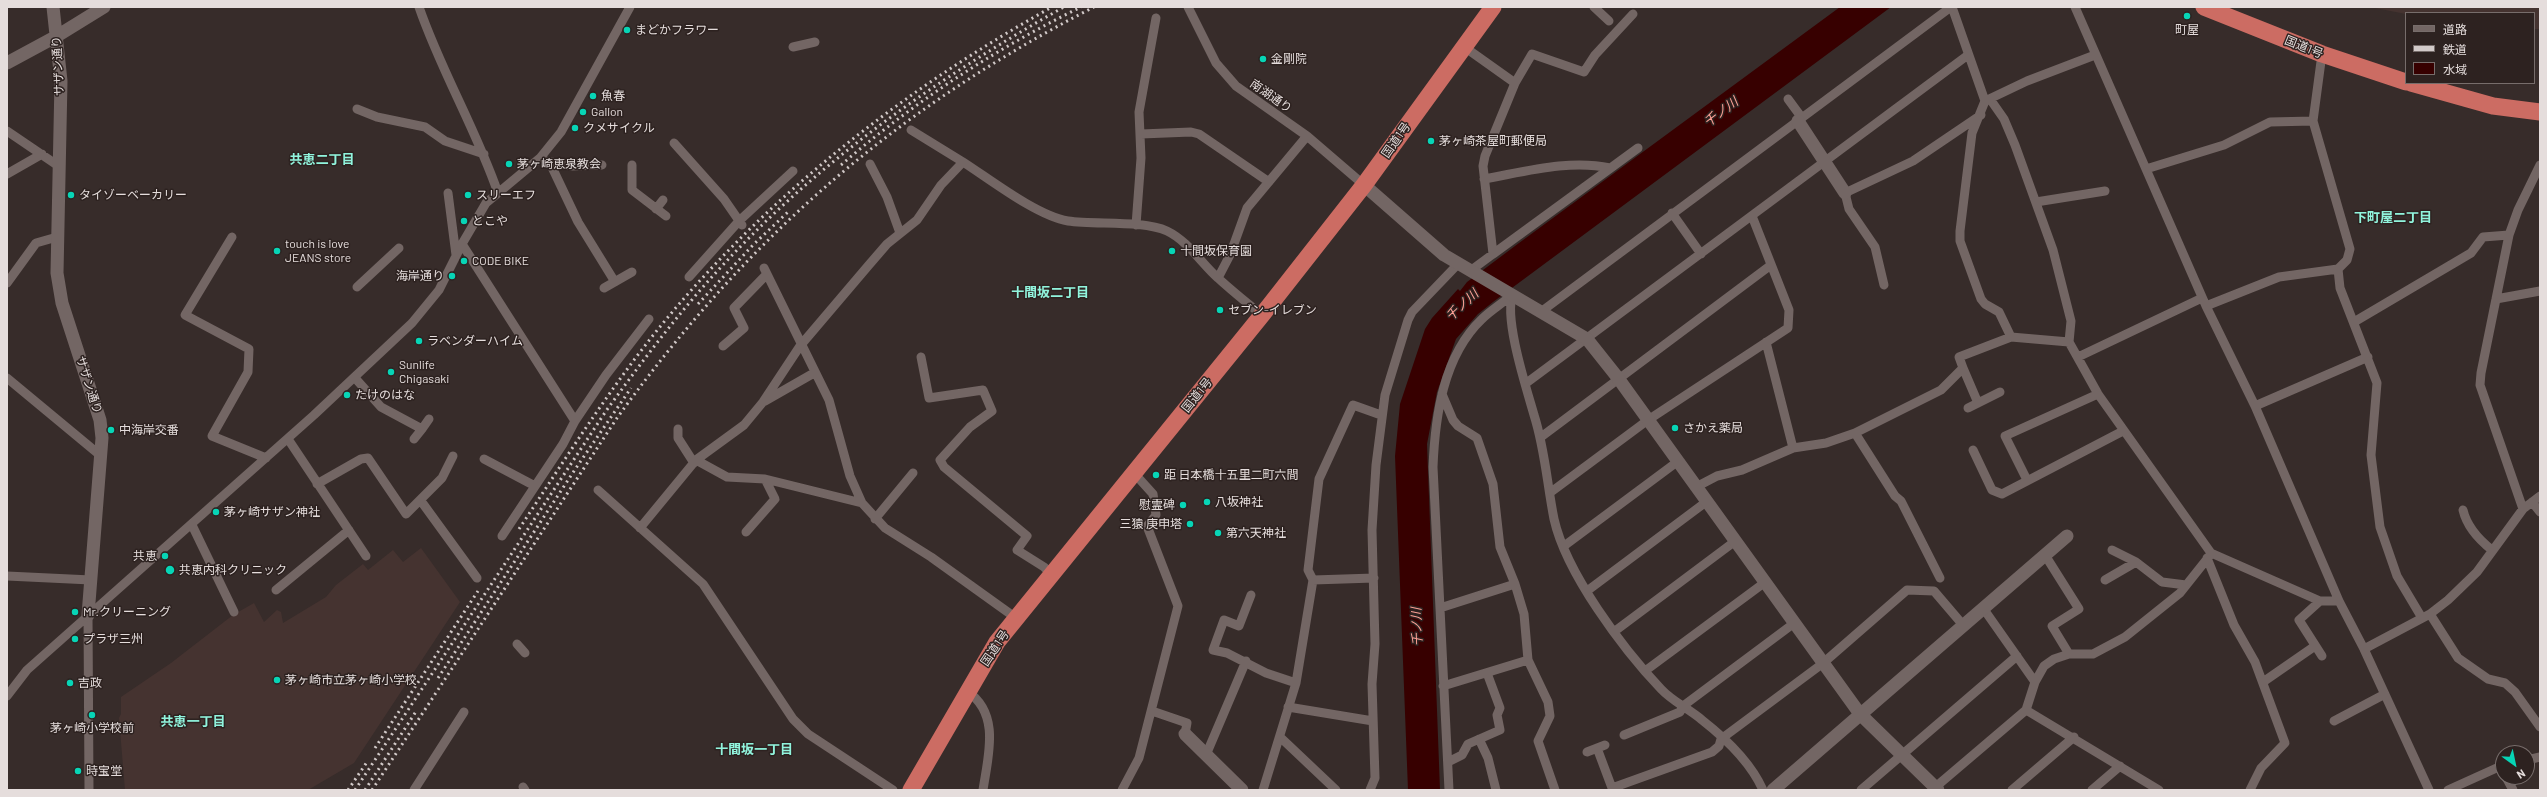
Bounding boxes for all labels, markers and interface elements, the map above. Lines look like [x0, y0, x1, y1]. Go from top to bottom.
marker: 町屋 [2182, 11, 2192, 21]
legend [2405, 12, 2535, 84]
text: 道路 [2443, 22, 2467, 36]
place label: まどかフラワー [635, 23, 719, 37]
place label: 町屋 [2175, 23, 2199, 37]
marker: まどかフラワー [622, 25, 632, 35]
street label: 国道1号 [2283, 33, 2325, 61]
street label: サザン通り [49, 36, 67, 96]
text: 鉄道 [2443, 42, 2467, 56]
place label: 金剛院 [1271, 52, 1307, 66]
marker: 金剛院 [1258, 54, 1268, 64]
text: 水域 [2443, 62, 2467, 76]
street label: 南湖通り [1247, 76, 1295, 116]
place label: 魚春 [601, 89, 625, 103]
marker: 魚春 [588, 91, 598, 101]
water label: 千ノ川 [1701, 94, 1741, 130]
place label: Gallon [591, 105, 623, 119]
marker: Gallon [578, 107, 588, 117]
street label: 国道1号 [1379, 119, 1413, 161]
place label: クメサイクル [583, 121, 655, 135]
marker: クメサイクル [570, 123, 580, 133]
place label: 茅ヶ崎茶屋町郵便局 [1439, 134, 1547, 148]
marker: 茅ヶ崎茶屋町郵便局 [1426, 136, 1436, 146]
district label: 共恵二丁目 [290, 152, 354, 168]
place label: 茅ヶ崎恵泉教会 [517, 157, 601, 171]
marker: 茅ヶ崎恵泉教会 [504, 159, 514, 169]
place label: タイゾーベーカリー [79, 188, 187, 202]
place label: スリーエフ [476, 188, 536, 202]
marker: タイゾーベーカリー [66, 190, 76, 200]
marker: スリーエフ [463, 190, 473, 200]
district label: 下町屋二丁目 [2354, 210, 2432, 226]
place label: とこや [472, 214, 508, 228]
marker: とこや [459, 216, 469, 226]
place label: touch is love JEANS store [285, 237, 351, 265]
place label: 十間坂保育園 [1180, 244, 1252, 258]
marker: touch is love JEANS store [272, 246, 282, 256]
marker: 十間坂保育園 [1167, 246, 1177, 256]
place label: CODE BIKE [472, 254, 529, 268]
marker: CODE BIKE [459, 256, 469, 266]
place label: 海岸通り [396, 269, 444, 283]
marker: 海岸通り [447, 271, 457, 281]
district label: 十間坂二丁目 [1011, 285, 1089, 301]
water label: 千ノ川 [1442, 286, 1482, 324]
place label: セブン-イレブン [1228, 303, 1317, 317]
marker: セブン-イレブン [1215, 305, 1225, 315]
place label: ラベンダーハイム [427, 334, 523, 348]
marker: ラベンダーハイム [414, 336, 424, 346]
street label: サザン通り [73, 354, 105, 416]
place label: Sunlife Chigasaki [399, 358, 449, 386]
marker: Sunlife Chigasaki [386, 367, 396, 377]
street label: 国道1号 [1179, 375, 1215, 415]
place label: たけのはな [355, 388, 415, 402]
marker: たけのはな [342, 390, 352, 400]
place label: さかえ薬局 [1683, 421, 1743, 435]
place label: 中海岸交番 [119, 423, 179, 437]
marker: さかえ薬局 [1670, 423, 1680, 433]
marker: 中海岸交番 [106, 425, 116, 435]
place label: 距 日本橋十五里二町六間 [1164, 468, 1298, 482]
marker: 距 日本橋十五里二町六間 [1151, 470, 1161, 480]
place label: 八坂神社 [1215, 495, 1263, 509]
marker: 八坂神社 [1202, 497, 1212, 507]
place label: 慰霊碑 [1139, 498, 1175, 512]
marker: 慰霊碑 [1178, 500, 1188, 510]
place label: 茅ヶ崎サザン神社 [224, 505, 320, 519]
marker: 茅ヶ崎サザン神社 [211, 507, 221, 517]
place label: 三猿 庚申塔 [1120, 517, 1182, 531]
marker: 三猿 庚申塔 [1185, 519, 1195, 529]
place label: 第六天神社 [1226, 526, 1286, 540]
marker: 第六天神社 [1213, 528, 1223, 538]
place label: 共恵 [133, 549, 157, 563]
marker: 共恵 [160, 551, 170, 561]
place label: 共恵内科クリニック [179, 563, 287, 577]
marker: 共恵内科クリニック [164, 564, 176, 576]
place label: Mr.クリーニング [83, 605, 171, 619]
marker: Mr.クリーニング [70, 607, 80, 617]
water label: 千ノ川 [1409, 607, 1425, 647]
street label: 国道1号 [978, 627, 1012, 669]
place label: プラザ三州 [83, 632, 143, 646]
marker: プラザ三州 [70, 634, 80, 644]
place label: 茅ヶ崎市立茅ヶ崎小学校 [285, 673, 417, 687]
marker: 茅ヶ崎市立茅ヶ崎小学校 [272, 675, 282, 685]
place label: 吉政 [78, 676, 102, 690]
marker: 吉政 [65, 678, 75, 688]
marker: 茅ヶ崎小学校前 [87, 710, 97, 720]
district label: 共恵一丁目 [161, 714, 225, 730]
place label: 茅ヶ崎小学校前 [50, 721, 134, 735]
district label: 十間坂一丁目 [715, 742, 793, 758]
north arrow [2495, 745, 2535, 785]
place label: 時宝堂 [86, 764, 122, 778]
marker: 時宝堂 [73, 766, 83, 776]
text: N [2515, 767, 2528, 782]

